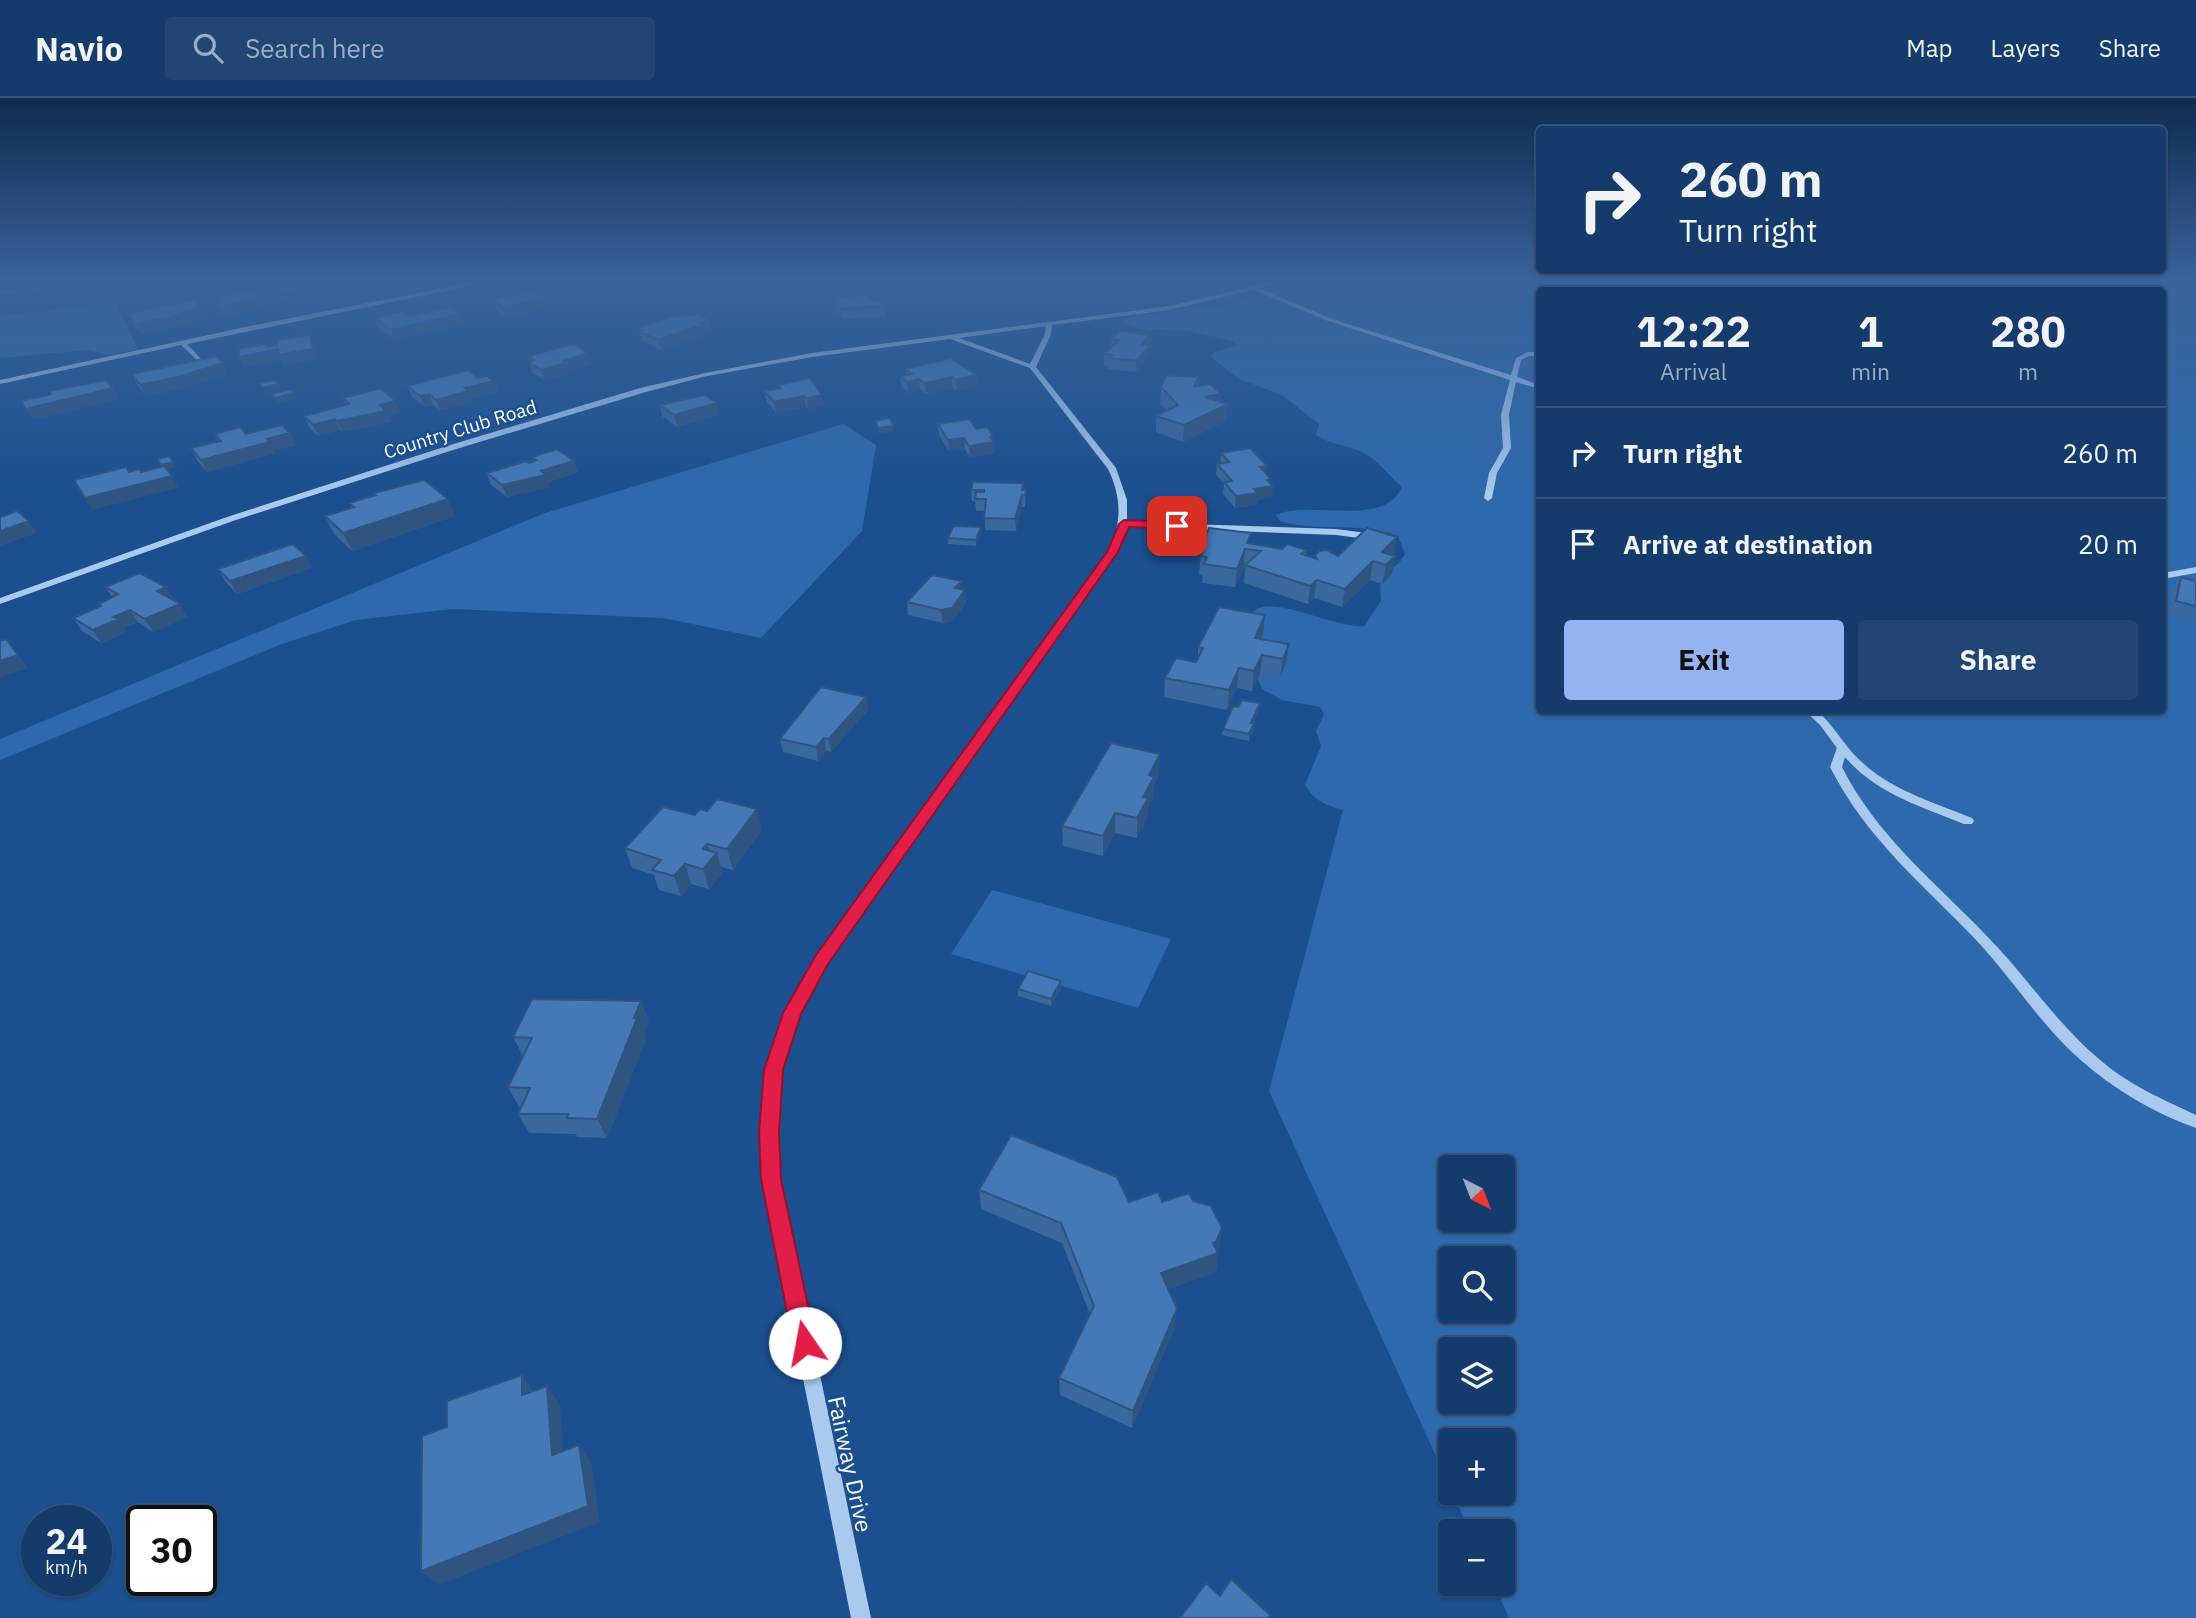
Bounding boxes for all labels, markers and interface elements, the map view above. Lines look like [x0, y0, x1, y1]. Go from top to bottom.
search box [165, 17, 655, 80]
text: Navio [35, 27, 123, 70]
icon: search [189, 29, 227, 67]
text: Search here [245, 31, 385, 65]
text: Map [1906, 32, 1953, 64]
text: Layers [1991, 32, 2061, 64]
text: Share [2099, 32, 2161, 64]
text: 260 m [1679, 147, 1823, 210]
icon: right [1564, 154, 1655, 245]
text: Turn right [1679, 209, 1817, 251]
text: 12:22 [1636, 304, 1751, 359]
text: 1 [1858, 304, 1883, 359]
text: 280 [1990, 304, 2066, 359]
text: Arrival [1660, 356, 1727, 386]
text: min [1851, 356, 1890, 386]
text: m [2018, 356, 2038, 386]
street label: Country Club Road [381, 394, 539, 464]
icon: right [1564, 434, 1602, 472]
text: Turn right [1623, 436, 1742, 470]
text: 260 m [2062, 436, 2138, 470]
pin [1147, 496, 1207, 556]
icon: arrive [1158, 507, 1196, 545]
icon: arrive [1564, 525, 1602, 563]
text: Arrive at destination [1623, 527, 1873, 561]
text: 20 m [2078, 527, 2138, 561]
button: Exit [1564, 620, 1844, 700]
button: Share [1858, 620, 2138, 700]
north arrow [1438, 1155, 1516, 1232]
map controls [1438, 1155, 1515, 1596]
button: search [1438, 1246, 1515, 1323]
position arrow [768, 1306, 842, 1380]
button: layers [1438, 1337, 1515, 1414]
street label: Fairway Drive [822, 1393, 880, 1535]
button: + [1438, 1428, 1515, 1505]
speed limit sign: 30 [126, 1505, 217, 1596]
text: 24 [45, 1518, 88, 1564]
button: − [1438, 1519, 1515, 1596]
text: km/h [45, 1556, 88, 1579]

